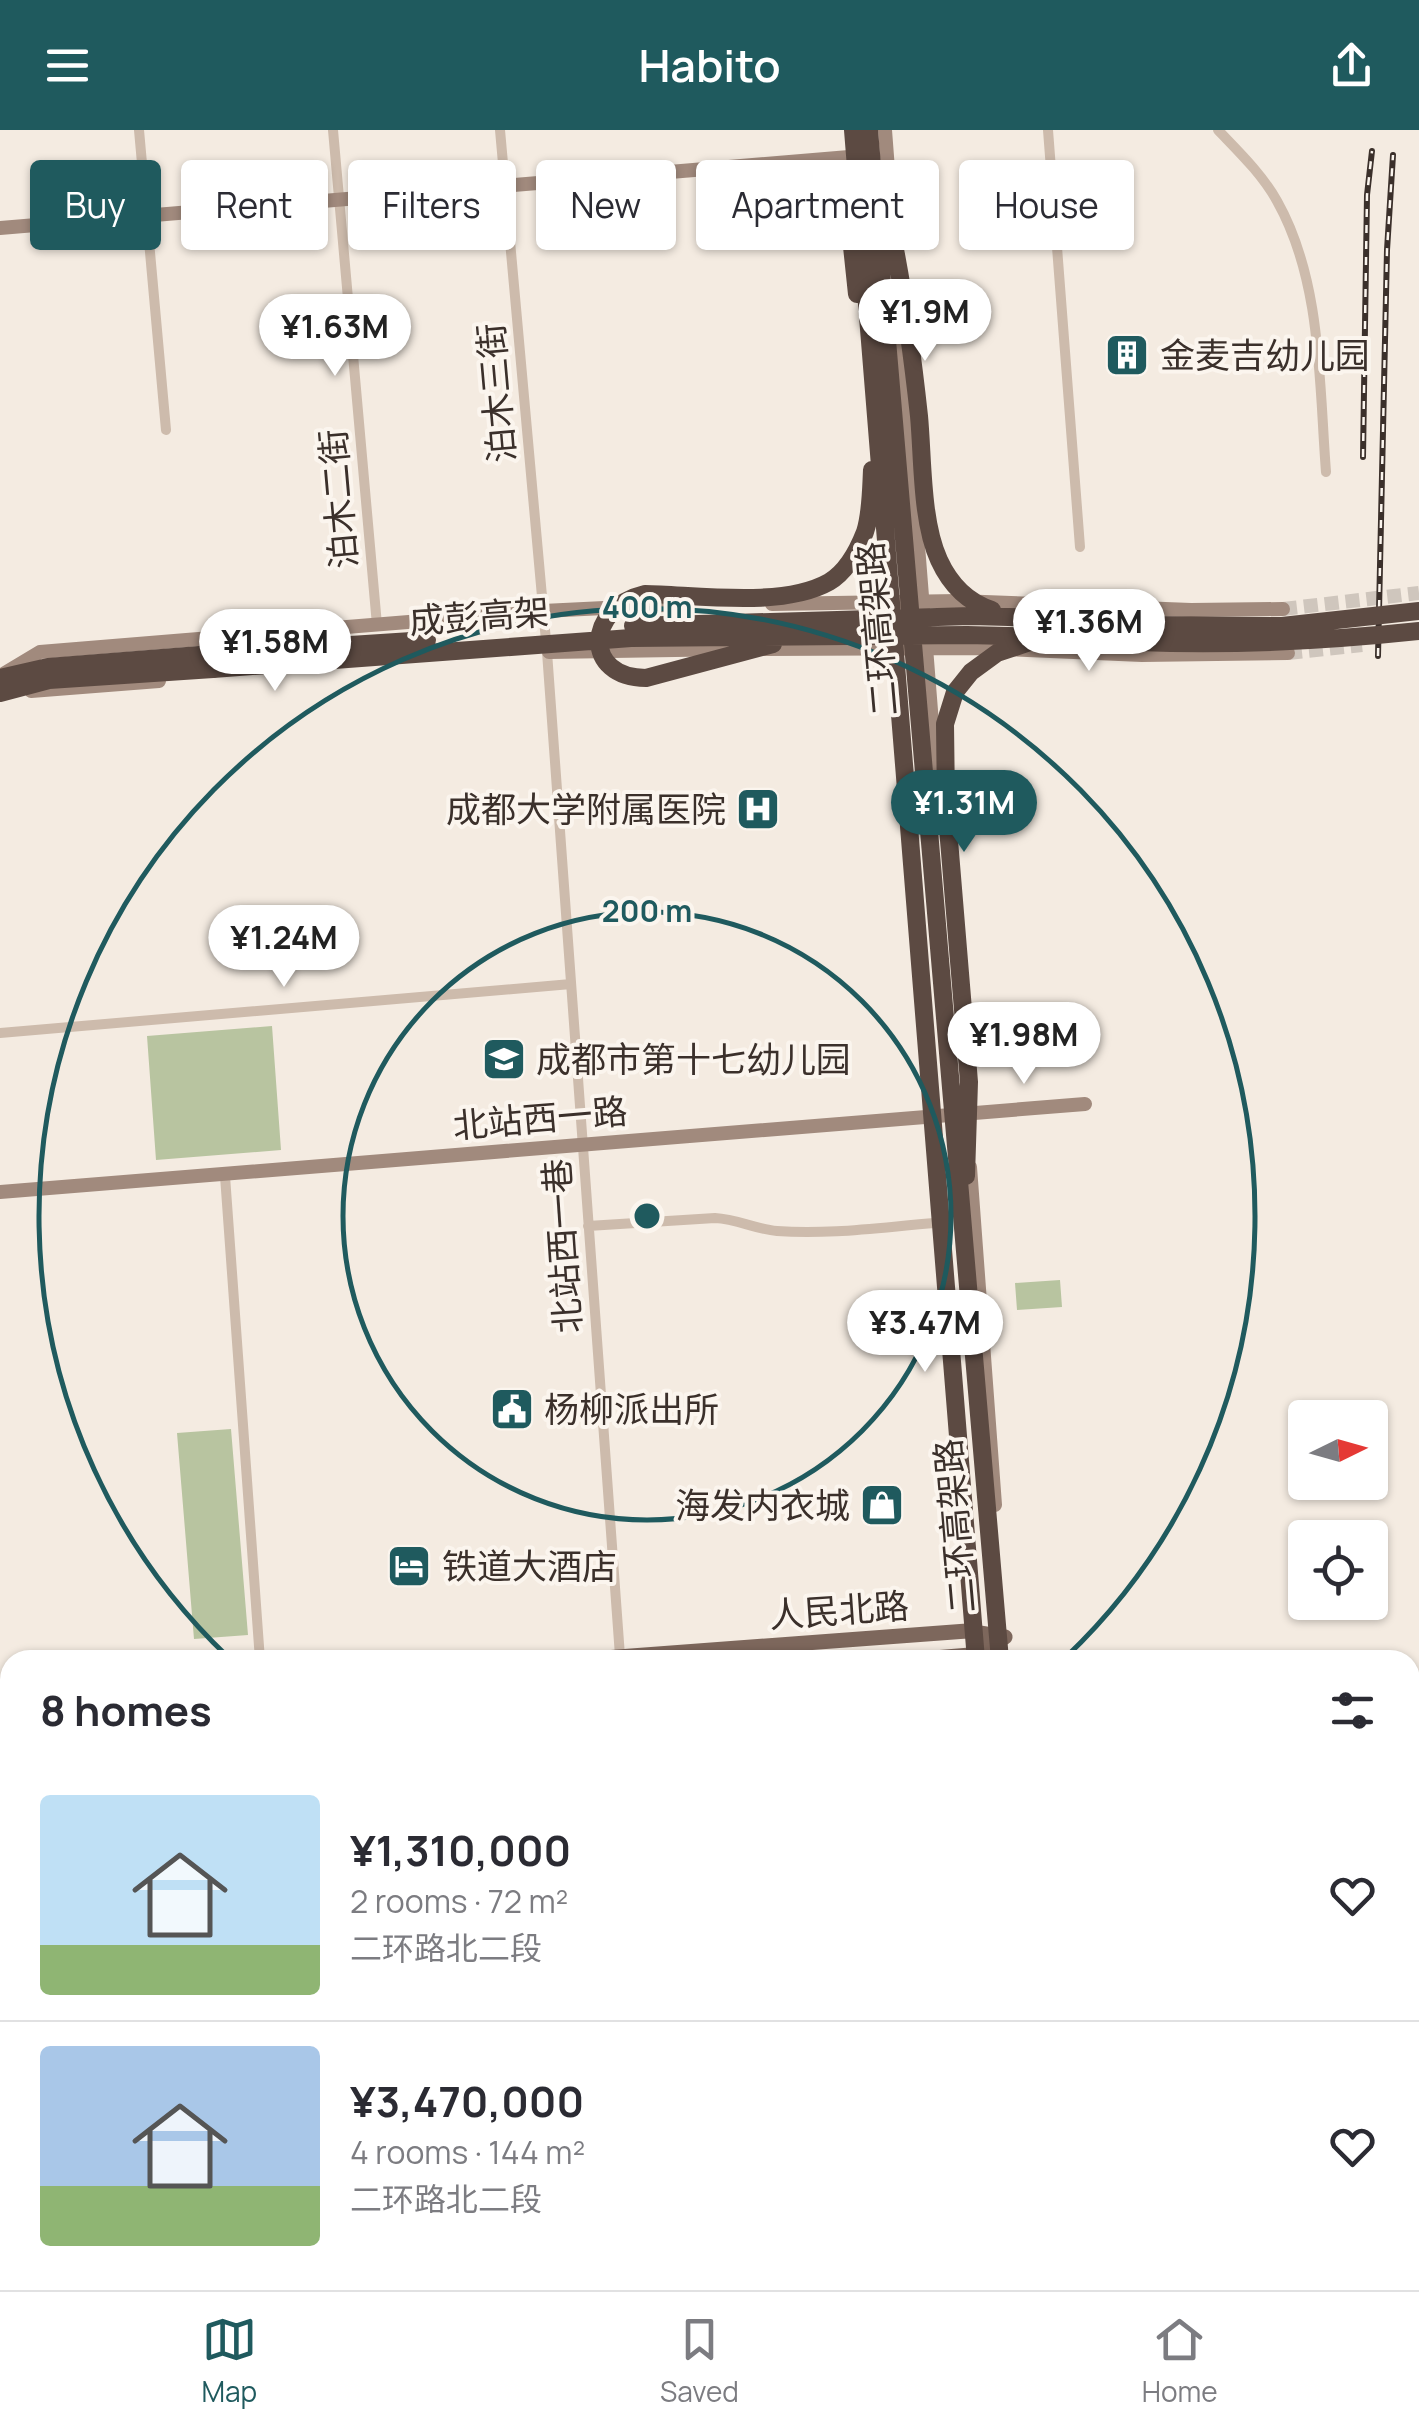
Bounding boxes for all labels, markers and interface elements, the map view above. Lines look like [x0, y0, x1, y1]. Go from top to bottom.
text: Habito [638, 34, 781, 96]
icon: menu [40, 38, 95, 93]
icon: share [1324, 38, 1379, 93]
chip: Buy [30, 160, 161, 250]
chip: Rent [181, 160, 328, 250]
chip: Filters [348, 160, 516, 250]
chip: New [536, 160, 676, 250]
chip: Apartment [696, 160, 939, 250]
chip: House [959, 160, 1134, 250]
pin: ¥1.9M [855, 279, 995, 364]
text: ¥1.9M [880, 289, 970, 333]
pin: ¥1.63M [254, 294, 416, 379]
text: ¥1.63M [281, 304, 389, 348]
street label: 泊木三街 [466, 321, 526, 465]
place label: 金麦吉幼儿园 [1160, 331, 1370, 379]
building icon: 金麦吉幼儿园 [1104, 332, 1150, 378]
street label: 泊木二街 [308, 427, 368, 571]
street label: 二环高架路 [845, 540, 909, 718]
text: 400 m [602, 586, 692, 627]
street label: 成彭高架 [407, 587, 551, 645]
pin: ¥1.36M [1008, 589, 1170, 674]
text: ¥1.36M [1035, 599, 1143, 643]
pin: ¥1.58M [194, 609, 356, 694]
text: ¥1.58M [221, 619, 329, 663]
pin: ¥1.31M [883, 770, 1045, 855]
text: ¥1.31M [913, 780, 1015, 824]
place label: 成都大学附属医院 [446, 785, 726, 833]
hospital icon: 成都大学附属医院 [735, 786, 781, 832]
text: 200 m [602, 890, 692, 931]
pin: ¥1.24M [203, 905, 365, 990]
text: ¥1.24M [230, 915, 338, 959]
pin: ¥1.98M [943, 1002, 1105, 1087]
text: ¥1.98M [970, 1012, 1078, 1056]
place label: 成都市第十七幼儿园 [536, 1035, 851, 1083]
school or university icon: 成都市第十七幼儿园 [481, 1036, 527, 1082]
street label: 北站西一路 [451, 1086, 629, 1150]
street label: 北站西一巷 [532, 1157, 592, 1335]
centre of rings [629, 1198, 665, 1234]
pin: ¥3.47M [844, 1290, 1006, 1375]
text: ¥3.47M [869, 1300, 981, 1344]
place label: 杨柳派出所 [544, 1385, 719, 1433]
public building icon: 杨柳派出所 [489, 1386, 535, 1432]
north arrow [1288, 1400, 1388, 1500]
map controls [1288, 1400, 1388, 1620]
street label: 二环高架路 [923, 1437, 987, 1615]
place label: 海发内衣城 [675, 1481, 850, 1529]
shop icon: 海发内衣城 [859, 1482, 905, 1528]
button: locate [1288, 1520, 1388, 1620]
place label: 铁道大酒店 [442, 1542, 617, 1590]
hotel icon: 铁道大酒店 [386, 1543, 432, 1589]
street label: 人民北路 [767, 1581, 911, 1639]
text: 8 homes [40, 1681, 212, 1739]
icon: filters [1325, 1683, 1380, 1738]
text: ¥1,310,000 [350, 1821, 571, 1879]
icon: home [120, 1835, 240, 1955]
icon: heart [1325, 1868, 1380, 1923]
text: 2 rooms · 72 m² [350, 1879, 568, 1923]
text: 二环路北二段 [350, 1926, 542, 1970]
text: ¥3,470,000 [350, 2072, 584, 2130]
icon: home [120, 2086, 240, 2206]
icon: heart [1325, 2119, 1380, 2174]
text: 4 rooms · 144 m² [350, 2130, 585, 2174]
text: 二环路北二段 [350, 2177, 542, 2221]
tab: Map [201, 2312, 257, 2410]
tab: Saved [660, 2312, 739, 2410]
tab: Home [1142, 2312, 1218, 2410]

